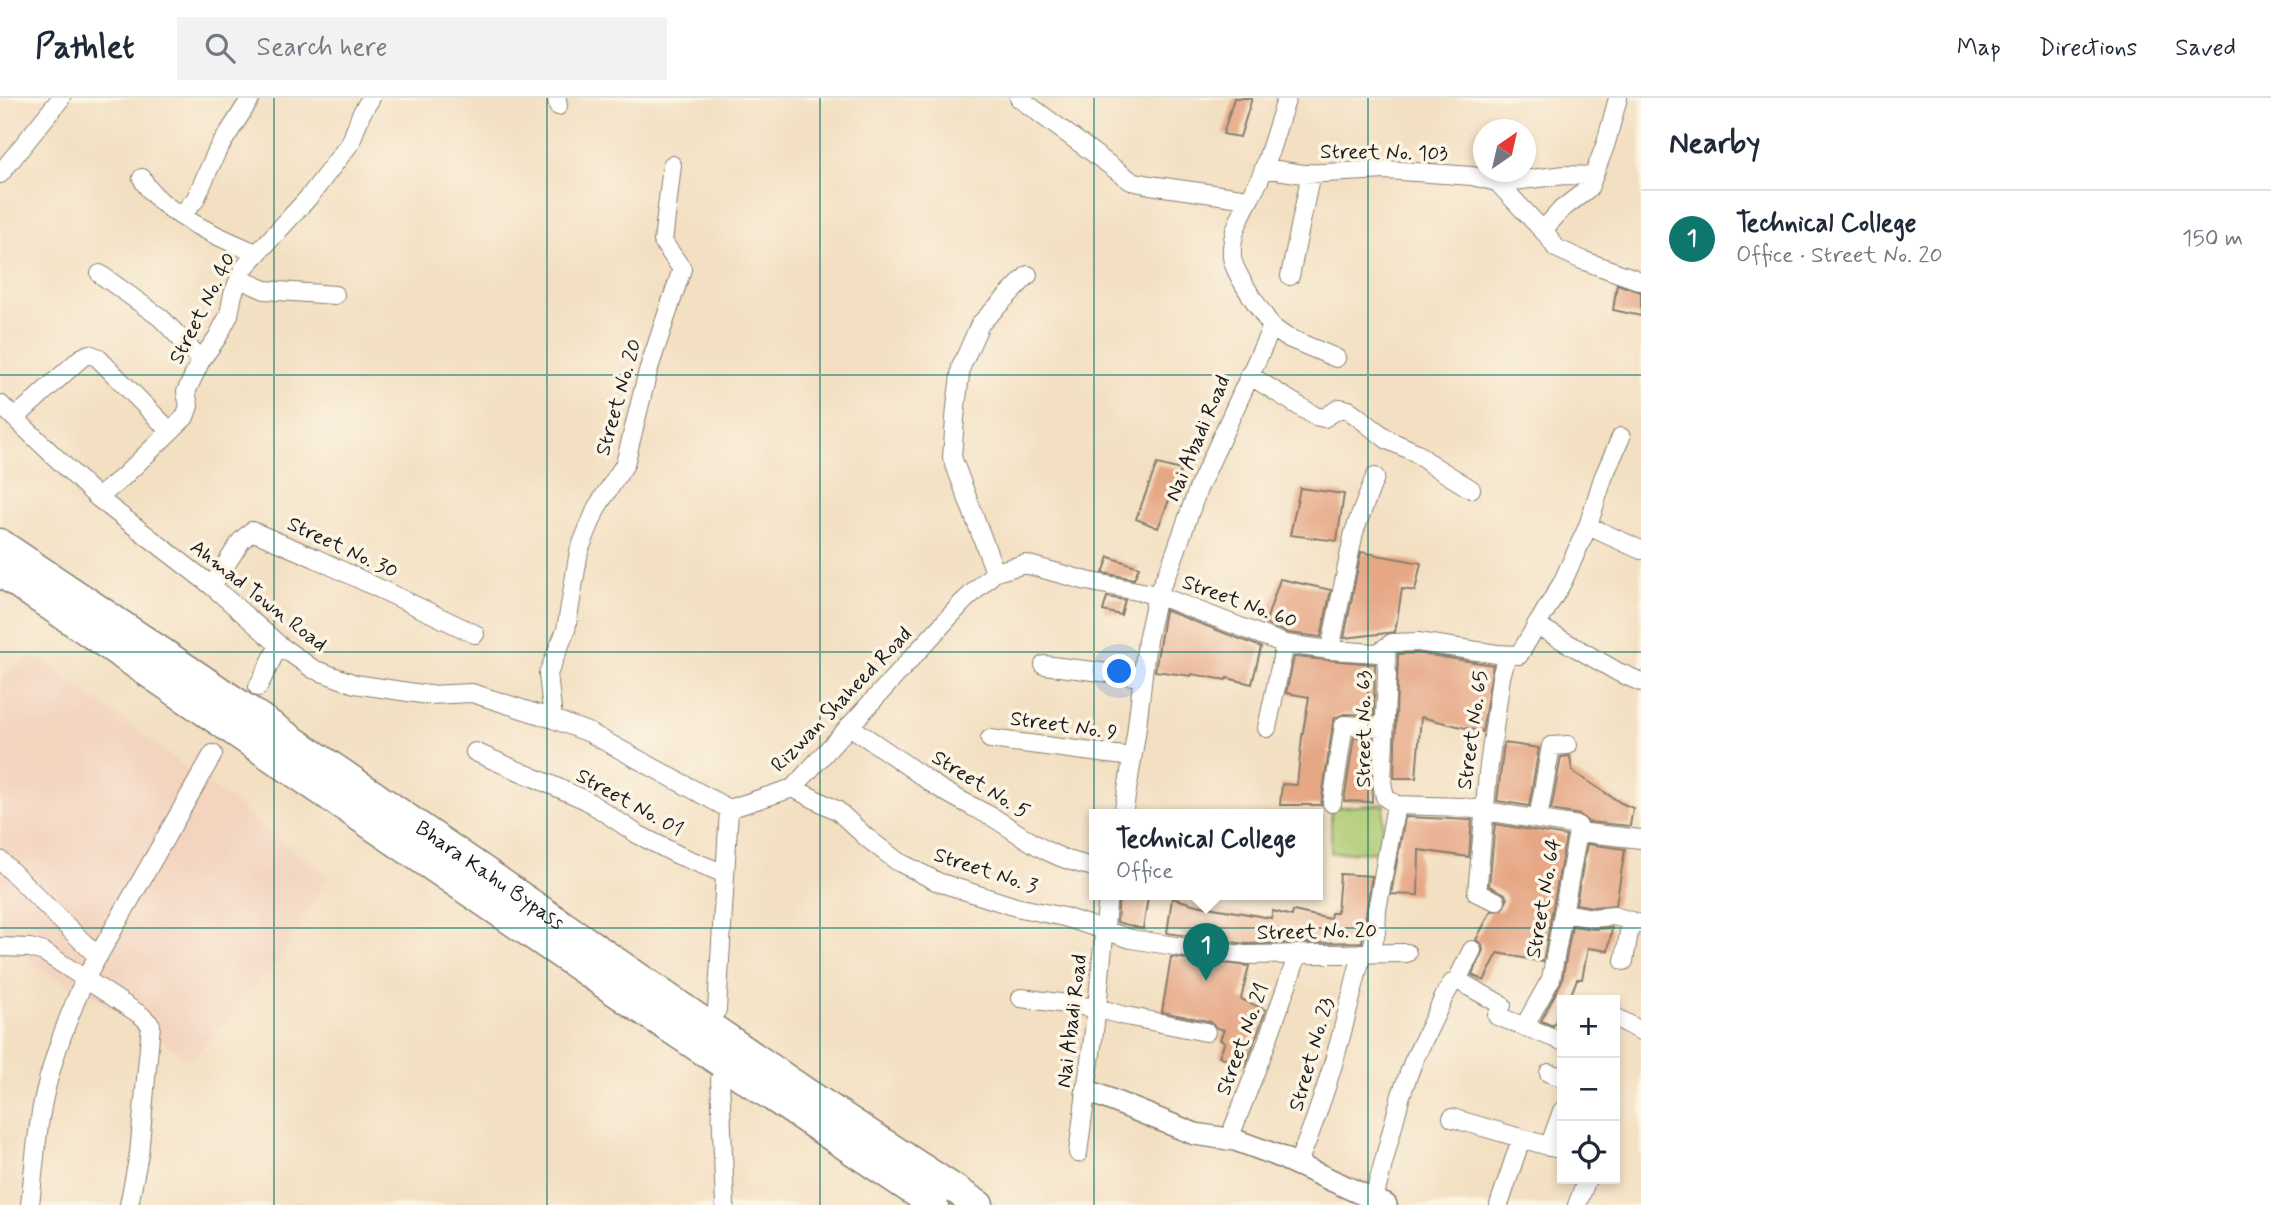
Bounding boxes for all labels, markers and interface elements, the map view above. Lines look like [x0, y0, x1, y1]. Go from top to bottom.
search box [177, 17, 667, 80]
text: Pathlet [35, 26, 135, 70]
icon: search [201, 29, 239, 67]
text: Search here [257, 31, 387, 65]
text: Map [1957, 33, 2001, 64]
text: Directions [2039, 33, 2137, 64]
text: Saved [2175, 33, 2236, 64]
north arrow [1473, 119, 1536, 182]
text: Nearby [1669, 124, 1760, 163]
street label: Street No. 103 [1320, 138, 1449, 168]
text: Technical College [1736, 207, 1916, 241]
text: 1 [1687, 224, 1697, 254]
text: 150 m [2182, 224, 2243, 254]
text: Office · Street No. 20 [1736, 241, 1943, 271]
street label: Street No. 40 [163, 248, 243, 369]
street label: Street No. 20 [589, 336, 649, 459]
street label: Nai Abadi Road [1159, 371, 1237, 506]
street label: Street No. 30 [283, 510, 403, 586]
street label: Ahmad Town Road [184, 533, 333, 658]
street label: Street No. 60 [1178, 568, 1301, 636]
street label: Rizwan Shaheed Road [765, 621, 919, 779]
your location [1102, 654, 1136, 688]
street label: Street No. 65 [1451, 669, 1495, 791]
street label: Street No. 63 [1350, 670, 1378, 788]
street label: Street No. 9 [1008, 705, 1119, 747]
street label: Street No. 5 [926, 744, 1035, 826]
street label: Street No. 01 [571, 762, 688, 844]
popup [1089, 809, 1323, 900]
street label: Bhara Kahu Bypass [410, 815, 570, 937]
text: Technical College [1116, 823, 1296, 857]
street label: Street No. 64 [1520, 836, 1568, 960]
street label: Street No. 3 [930, 841, 1042, 901]
text: Office [1116, 857, 1173, 887]
street label: Street No. 20 [1257, 917, 1377, 947]
pin: 1 [1183, 923, 1229, 981]
street label: Nai Abadi Road [1050, 953, 1094, 1089]
street label: Street No. 21 [1210, 980, 1276, 1099]
street label: Street No. 23 [1282, 994, 1342, 1114]
map controls [1557, 995, 1620, 1184]
button: + [1557, 995, 1620, 1058]
button: − [1557, 1058, 1620, 1121]
button: locate [1557, 1121, 1620, 1184]

